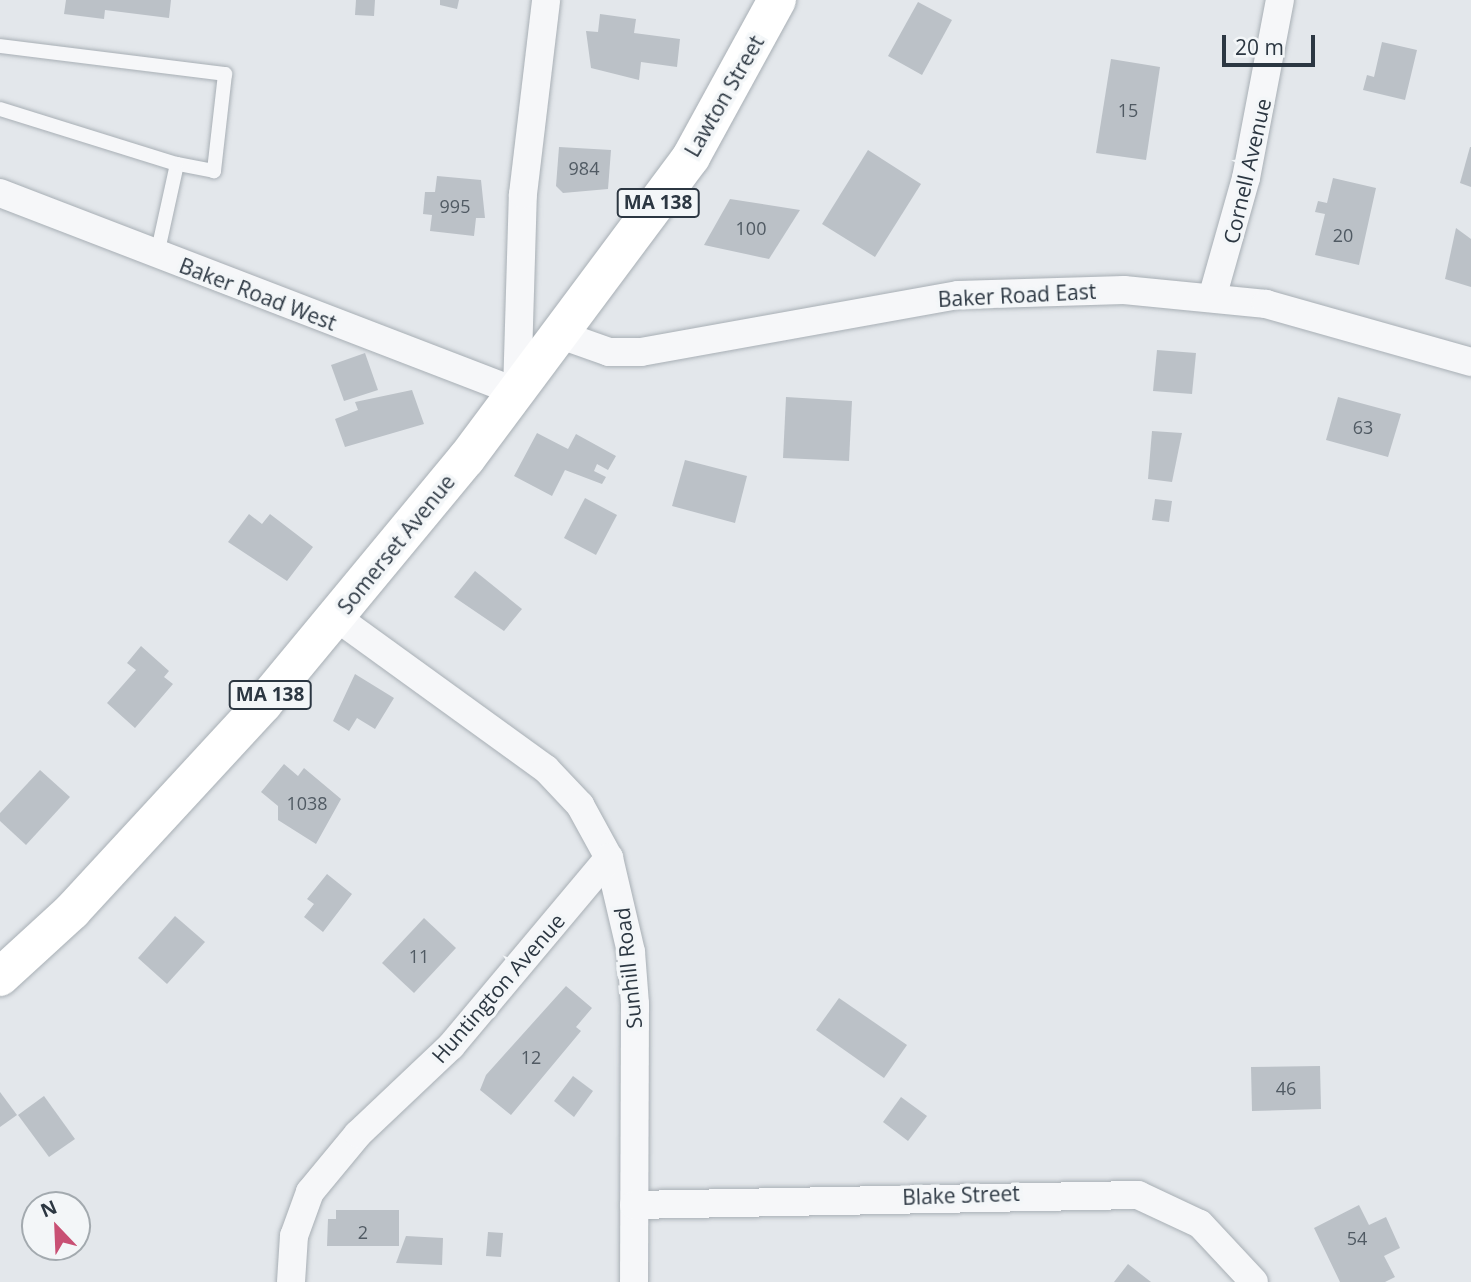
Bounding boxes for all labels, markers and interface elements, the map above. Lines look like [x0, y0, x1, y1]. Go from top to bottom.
scale bar [1226, 21, 1319, 65]
street label: Lawton Street [679, 31, 769, 161]
text: 20 m [1235, 33, 1284, 61]
street label: Cornell Avenue [1218, 96, 1276, 246]
house number: 15 [1118, 99, 1138, 121]
house number: 984 [569, 157, 599, 179]
road number: MA 138 [616, 188, 700, 218]
house number: 995 [440, 195, 470, 217]
house number: 100 [736, 217, 766, 239]
house number: 20 [1333, 224, 1353, 246]
street label: Baker Road West [176, 252, 340, 336]
street label: Baker Road East [937, 278, 1097, 312]
house number: 63 [1353, 416, 1373, 438]
street label: Somerset Avenue [332, 469, 460, 619]
road number: MA 138 [228, 680, 312, 710]
house number: 1038 [286, 792, 328, 814]
street label: Sunhill Road [609, 906, 647, 1030]
street label: Huntington Avenue [426, 908, 570, 1068]
house number: 11 [409, 945, 429, 967]
house number: 12 [521, 1046, 541, 1068]
house number: 46 [1276, 1077, 1296, 1099]
street label: Blake Street [902, 1180, 1020, 1210]
north arrow [21, 1191, 91, 1261]
text: N [36, 1194, 61, 1223]
house number: 2 [358, 1221, 368, 1243]
house number: 54 [1347, 1227, 1367, 1249]

